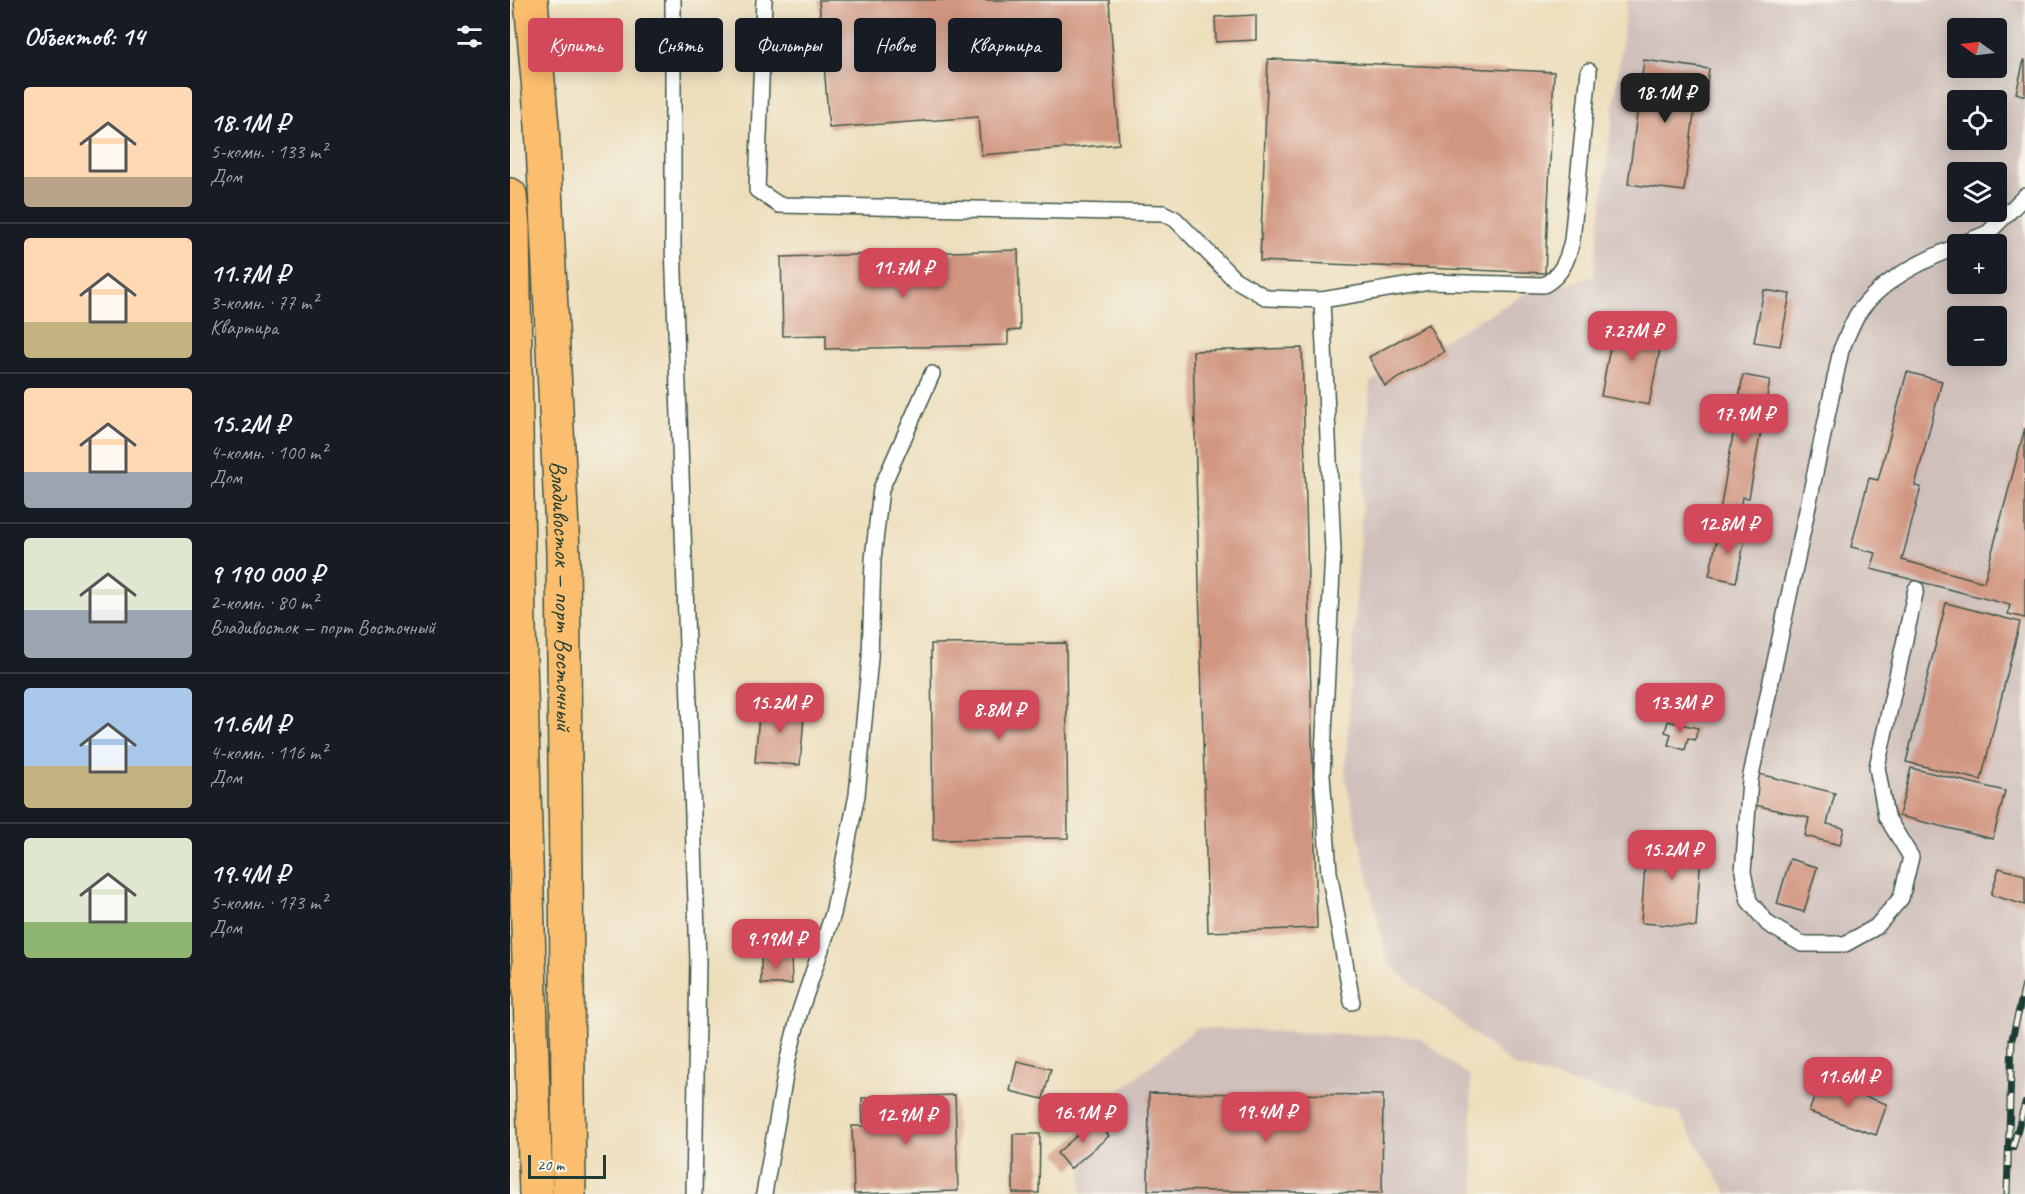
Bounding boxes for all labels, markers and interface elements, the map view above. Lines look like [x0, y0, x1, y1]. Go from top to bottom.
chip: Купить [528, 18, 623, 72]
chip: Снять [635, 18, 723, 72]
chip: Фильтры [735, 18, 842, 72]
chip: Новое [854, 18, 936, 72]
chip: Квартира [948, 18, 1062, 72]
north arrow [1947, 18, 2007, 78]
map controls [1947, 18, 2007, 366]
text: Объектов: 14 [24, 20, 144, 53]
icon: filters [453, 20, 486, 53]
pin: 18.1M ₽ [1610, 73, 1720, 124]
text: 18.1M ₽ [1635, 80, 1695, 105]
button: locate [1947, 90, 2007, 150]
text: 18.1M ₽ [210, 106, 289, 139]
icon: home [72, 111, 144, 183]
text: 5-комн. · 133 m² [210, 139, 327, 164]
button: layers [1947, 162, 2007, 222]
text: Дом [210, 164, 242, 189]
button: + [1947, 234, 2007, 294]
pin: 11.7M ₽ [848, 248, 958, 299]
text: 11.7M ₽ [873, 255, 933, 280]
text: 11.7M ₽ [210, 257, 289, 290]
icon: home [72, 262, 144, 334]
text: 3-комн. · 77 m² [210, 290, 318, 315]
button: − [1947, 306, 2007, 366]
pin: 7.27M ₽ [1577, 311, 1687, 362]
text: Квартира [210, 315, 278, 340]
text: 7.27M ₽ [1602, 318, 1662, 343]
pin: 17.9M ₽ [1689, 394, 1799, 445]
text: 17.9M ₽ [1714, 401, 1774, 426]
text: 15.2M ₽ [210, 407, 289, 440]
icon: home [72, 412, 144, 484]
text: 4-комн. · 100 m² [210, 440, 327, 465]
street label: Владивосток — порт Восточный [544, 460, 580, 733]
text: Дом [210, 465, 242, 490]
pin: 12.8M ₽ [1673, 504, 1783, 555]
text: 12.8M ₽ [1698, 511, 1758, 536]
text: 9 190 000 ₽ [210, 557, 324, 590]
icon: home [72, 562, 144, 634]
text: 2-комн. · 80 m² [210, 590, 318, 615]
text: Владивосток — порт Восточный [210, 615, 435, 640]
pin: 15.2M ₽ [725, 683, 835, 734]
pin: 13.3M ₽ [1625, 683, 1735, 734]
text: 15.2M ₽ [750, 690, 810, 715]
pin: 8.8M ₽ [950, 690, 1048, 741]
text: 13.3M ₽ [1650, 690, 1710, 715]
text: 8.8M ₽ [973, 697, 1025, 722]
text: 11.6M ₽ [210, 707, 289, 740]
icon: home [72, 712, 144, 784]
text: 4-комн. · 116 m² [210, 740, 327, 765]
text: Дом [210, 765, 242, 790]
pin: 15.2M ₽ [1617, 830, 1727, 881]
text: 15.2M ₽ [1642, 837, 1702, 862]
text: 19.4M ₽ [210, 857, 289, 890]
icon: home [72, 862, 144, 934]
text: 5-комн. · 173 m² [210, 890, 327, 915]
text: Дом [210, 915, 242, 940]
pin: 9.19M ₽ [721, 919, 831, 970]
text: 9.19M ₽ [746, 926, 806, 951]
pin: 11.6M ₽ [1793, 1057, 1903, 1108]
text: 11.6M ₽ [1817, 1064, 1879, 1089]
pin: 19.4M ₽ [1211, 1092, 1321, 1143]
pin: 16.1M ₽ [1028, 1093, 1138, 1144]
pin: 12.9M ₽ [851, 1095, 961, 1146]
text: 19.4M ₽ [1236, 1099, 1296, 1124]
text: 16.1M ₽ [1052, 1100, 1114, 1125]
text: 12.9M ₽ [876, 1102, 936, 1127]
scale bar [528, 1152, 606, 1180]
text: 20 m [537, 1155, 564, 1175]

